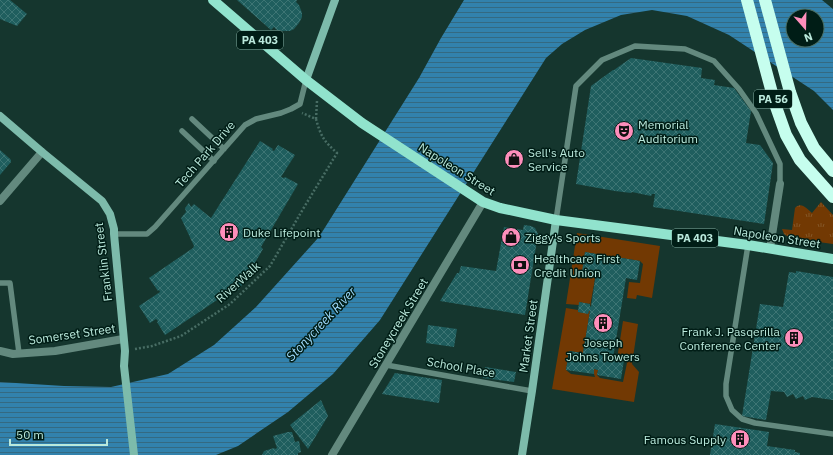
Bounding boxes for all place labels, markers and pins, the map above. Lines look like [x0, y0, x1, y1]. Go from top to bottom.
place label: Memorial Auditorium [638, 117, 698, 146]
theatre icon: Memorial Auditorium [613, 120, 635, 142]
place label: Sell's Auto Service [528, 145, 585, 174]
shop icon: Sell's Auto Service [503, 148, 525, 170]
building icon: Duke Lifepoint [218, 221, 240, 243]
place label: Duke Lifepoint [243, 225, 321, 240]
shop icon: Ziggy's Sports [500, 226, 522, 248]
place label: Ziggy's Sports [525, 230, 601, 245]
place label: Healthcare First Credit Union [534, 251, 620, 280]
bank icon: Healthcare First Credit Union [509, 254, 531, 276]
building icon: Joseph Johns Towers [592, 312, 614, 334]
place label: Frank J. Pasqerilla Conference Center [679, 324, 781, 353]
building icon: Frank J. Pasqerilla Conference Center [783, 327, 805, 349]
place label: Joseph Johns Towers [566, 335, 640, 364]
building icon: Famous Supply [729, 428, 751, 450]
place label: Famous Supply [644, 432, 726, 447]

